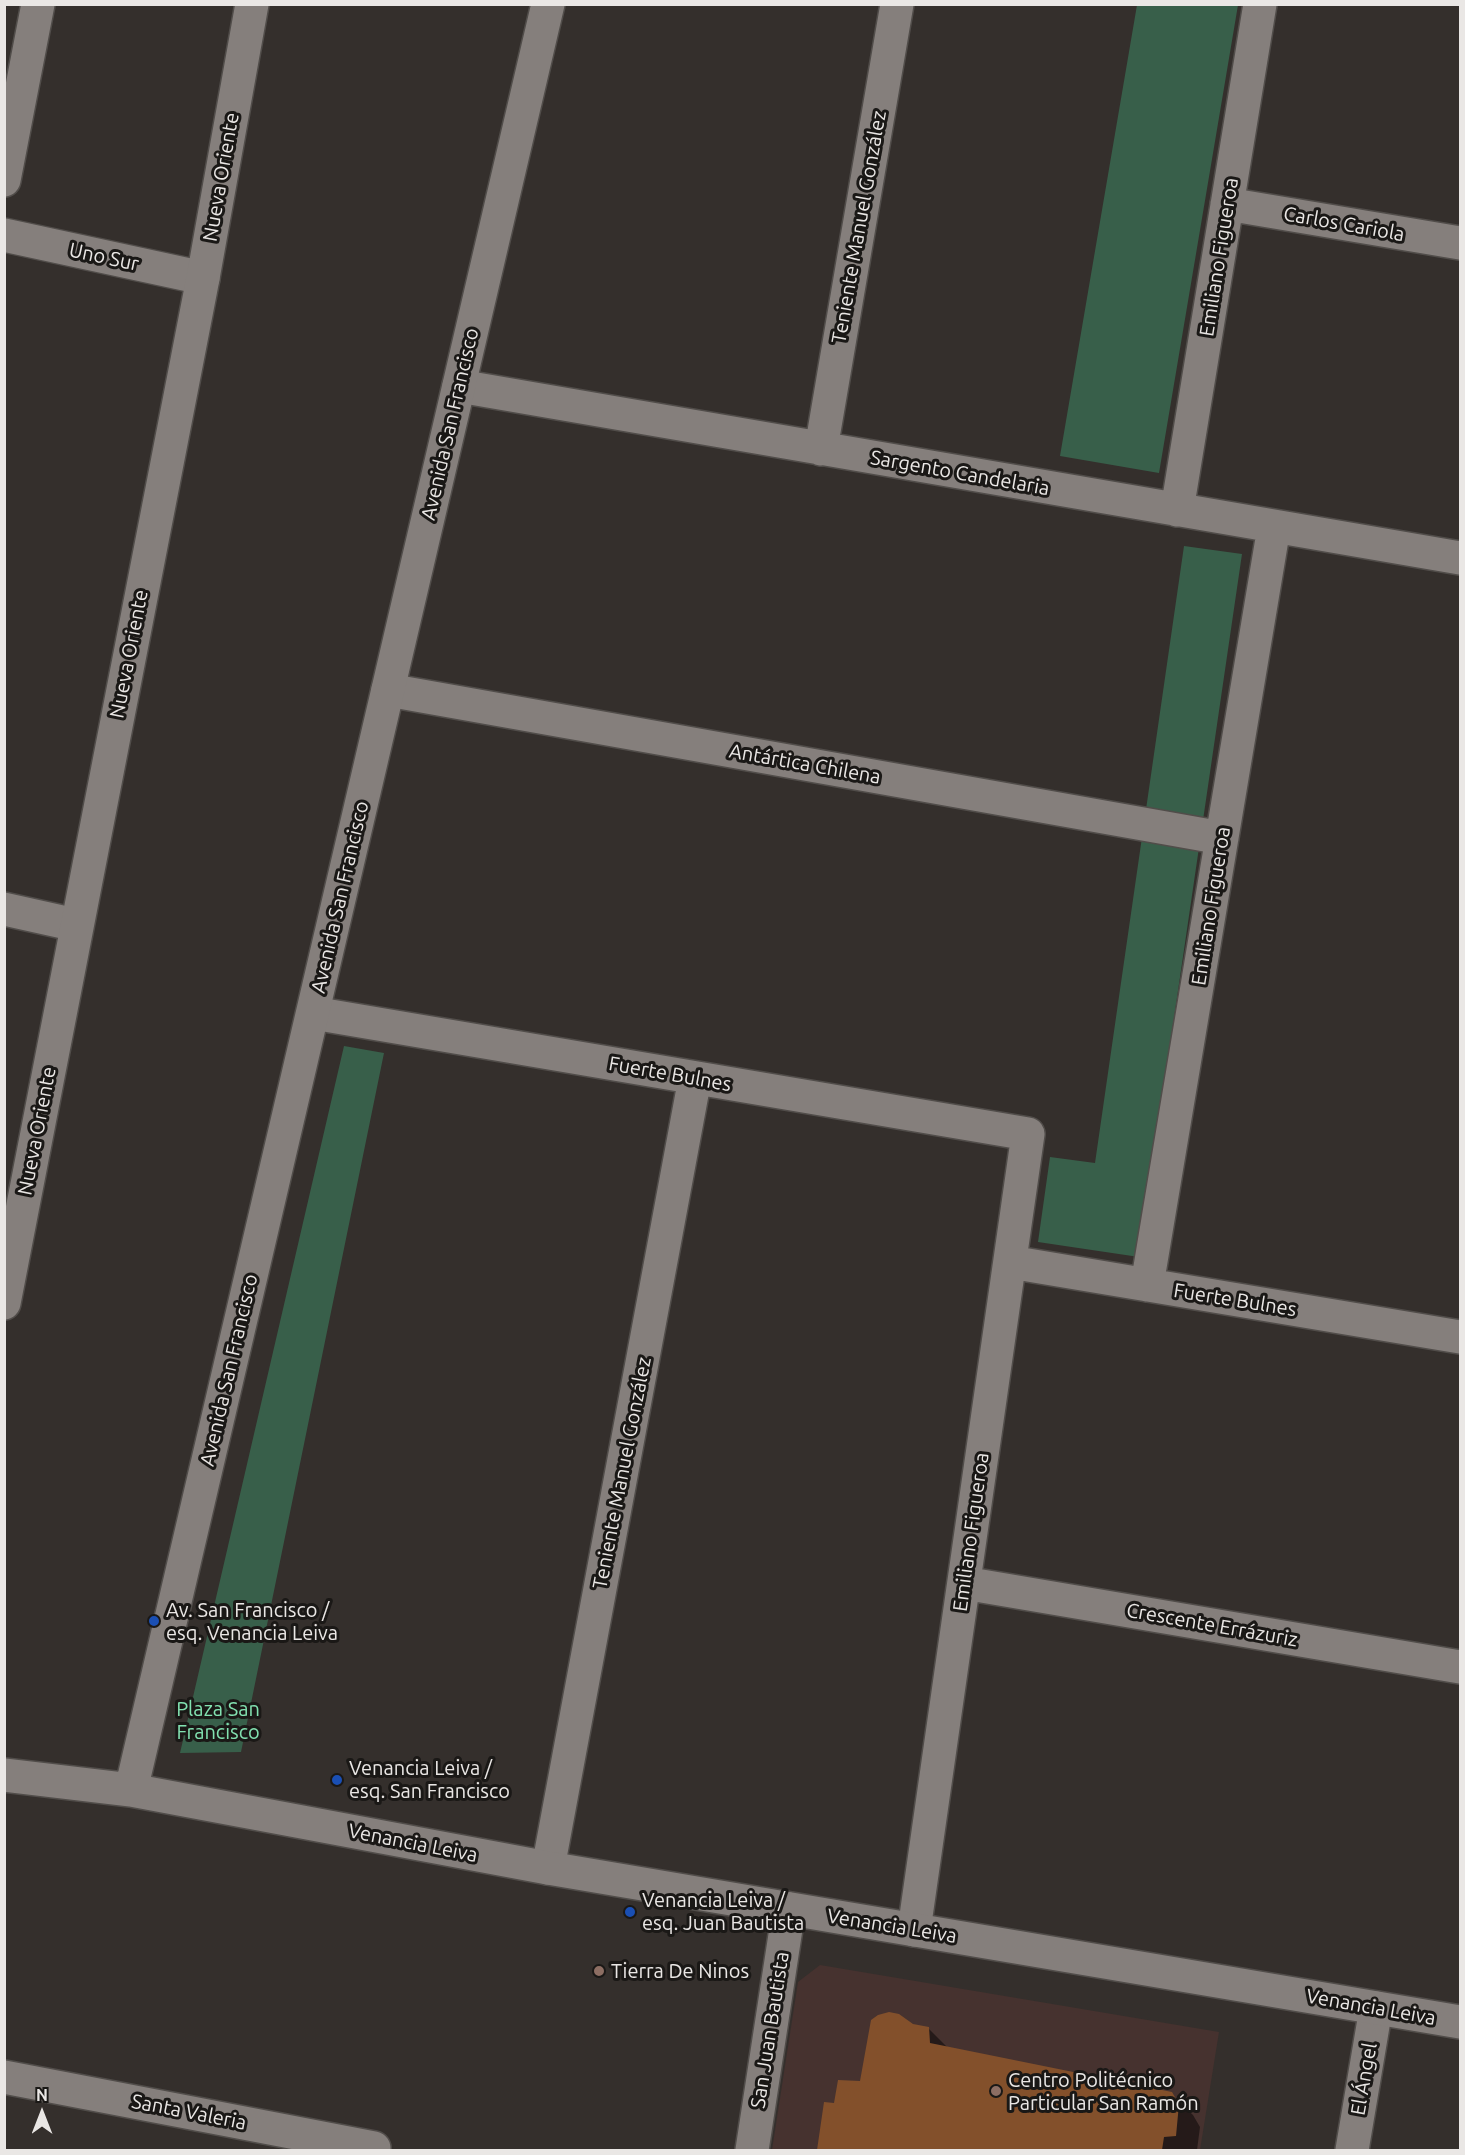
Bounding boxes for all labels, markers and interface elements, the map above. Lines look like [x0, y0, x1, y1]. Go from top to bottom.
street label: Teniente Manuel González [827, 109, 891, 345]
street label: Nueva Oriente [198, 111, 244, 243]
street label: Emiliano Figueroa [1195, 176, 1243, 338]
street label: Carlos Cariola [1282, 202, 1406, 246]
street label: Uno Sur [67, 238, 141, 276]
street label: Avenida San Francisco [416, 326, 484, 522]
street label: Sargento Candelaria [869, 445, 1051, 501]
street label: Nueva Oriente [105, 588, 153, 720]
street label: Antártica Chilena [727, 739, 883, 789]
street label: Avenida San Francisco [306, 799, 374, 995]
street label: Emiliano Figueroa [1187, 825, 1235, 987]
street label: Fuerte Bulnes [607, 1051, 733, 1097]
street label: Nueva Oriente [13, 1065, 61, 1197]
street label: Avenida San Francisco [195, 1272, 263, 1468]
street label: Fuerte Bulnes [1172, 1278, 1298, 1322]
street label: Teniente Manuel González [588, 1355, 656, 1591]
street label: Emiliano Figueroa [948, 1451, 994, 1613]
place label: Av. San Francisco / esq. Venancia Leiva [166, 1598, 338, 1645]
street label: Crescente Errázuriz [1124, 1598, 1300, 1652]
marker: Av. San Francisco / esq. Venancia Leiva [147, 1614, 161, 1628]
park label: Plaza San Francisco [176, 1697, 260, 1744]
place label: Venancia Leiva / esq. San Francisco [349, 1756, 510, 1803]
marker: Venancia Leiva / esq. San Francisco [330, 1773, 344, 1787]
street label: Venancia Leiva [346, 1819, 480, 1867]
place label: Venancia Leiva / esq. Juan Bautista [642, 1888, 804, 1935]
street label: Venancia Leiva [825, 1904, 959, 1948]
marker: Venancia Leiva / esq. Juan Bautista [623, 1905, 637, 1919]
street label: San Juan Bautista [746, 1950, 794, 2110]
place label: Tierra De Ninos [611, 1959, 749, 1983]
marker: Tierra De Ninos [592, 1964, 606, 1978]
street label: Venancia Leiva [1304, 1984, 1438, 2030]
street label: El Ángel [1346, 2041, 1382, 2117]
place label: Centro Politécnico Particular San Ramón [1008, 2068, 1199, 2115]
north arrow [12, 2083, 72, 2143]
marker: Centro Politécnico Particular San Ramón [989, 2084, 1003, 2098]
text: N [36, 2086, 48, 2104]
street label: Santa Valeria [130, 2089, 248, 2135]

